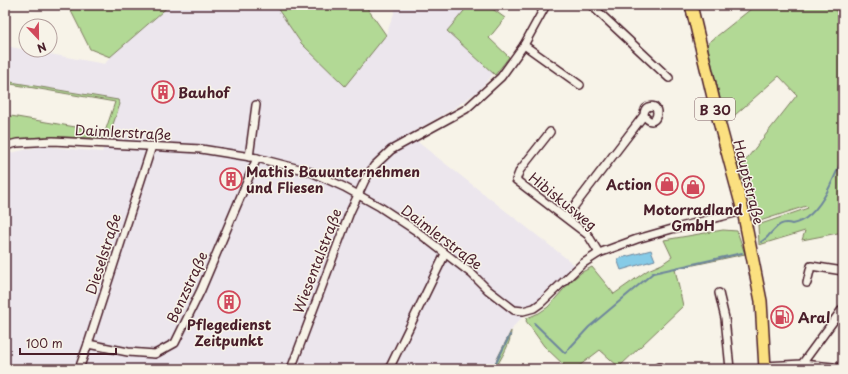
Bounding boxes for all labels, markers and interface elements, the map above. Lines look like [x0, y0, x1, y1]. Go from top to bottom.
north arrow [18, 18, 58, 58]
text: N [34, 38, 49, 57]
building icon: Bauhof [150, 79, 176, 105]
place label: Bauhof [178, 82, 231, 103]
road number: B 30 [695, 98, 735, 120]
street label: Daimlerstraße [74, 119, 172, 145]
street label: Hauptstraße [728, 137, 770, 227]
place label: Mathis Bauunternehmen und Fliesen [246, 161, 420, 198]
building icon: Mathis Bauunternehmen und Fliesen [218, 166, 244, 192]
street label: Hibiskusweg [524, 167, 602, 235]
shop icon: Action [654, 171, 680, 197]
place label: Action [605, 174, 652, 195]
shop icon: Motorradland GmbH [680, 174, 706, 200]
place label: Motorradland GmbH [643, 199, 743, 236]
street label: Daimlerstraße [397, 200, 487, 274]
street label: Wiesentalstraße [287, 205, 347, 317]
street label: Dieselstraße [80, 211, 126, 297]
street label: Benzstraße [161, 248, 213, 326]
building icon: Pflegedienst Zeitpunkt [216, 289, 242, 315]
fuel station icon: Aral [769, 304, 795, 330]
place label: Aral [798, 307, 830, 328]
place label: Pflegedienst Zeitpunkt [187, 314, 272, 351]
scale bar [20, 330, 116, 356]
text: 100 m [26, 334, 63, 352]

